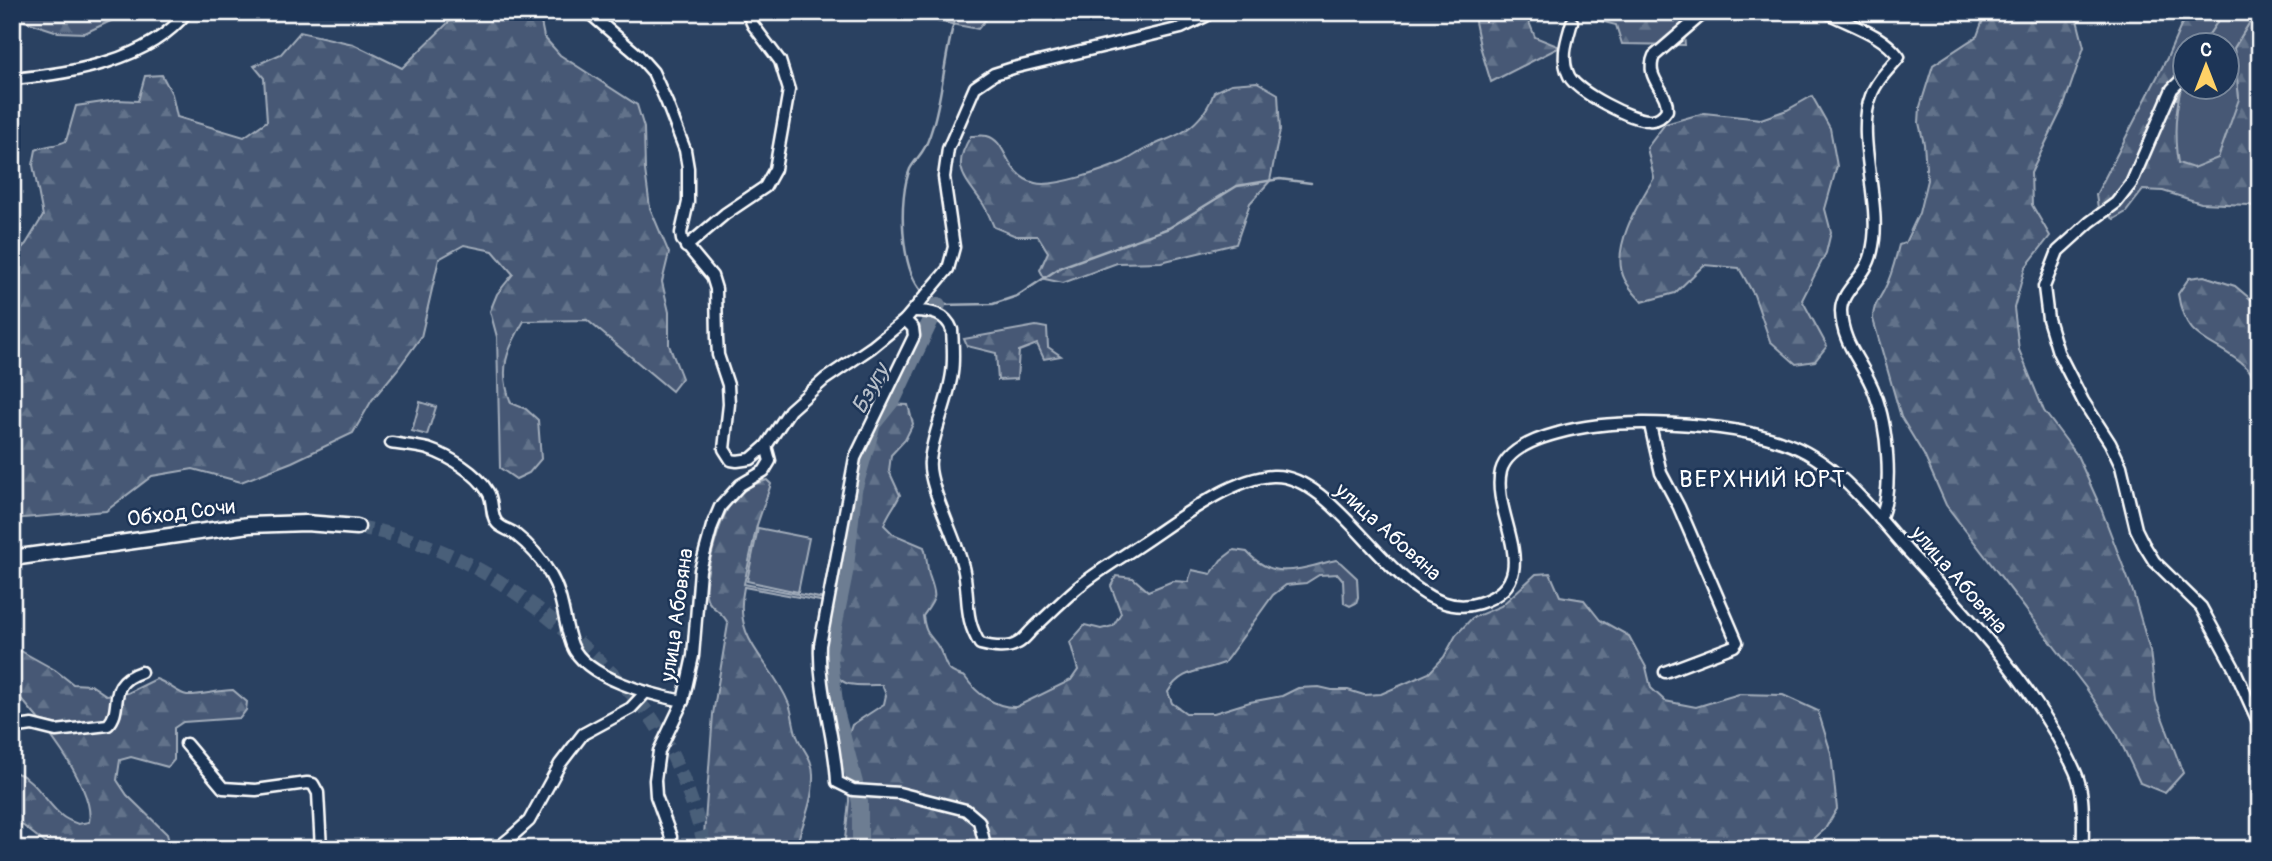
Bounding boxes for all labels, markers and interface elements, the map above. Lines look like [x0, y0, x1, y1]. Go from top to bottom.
north arrow [2170, 32, 2240, 102]
text: С [2200, 38, 2212, 62]
water label: Бзугу [844, 356, 897, 419]
district label: ВЕРХНИЙ ЮРТ [1679, 465, 1847, 494]
street label: улица Абовяна [1328, 476, 1447, 587]
street label: Обход Сочи [126, 493, 236, 533]
street label: улица Абовяна [1904, 520, 2013, 640]
street label: улица Абовяна [654, 547, 700, 684]

